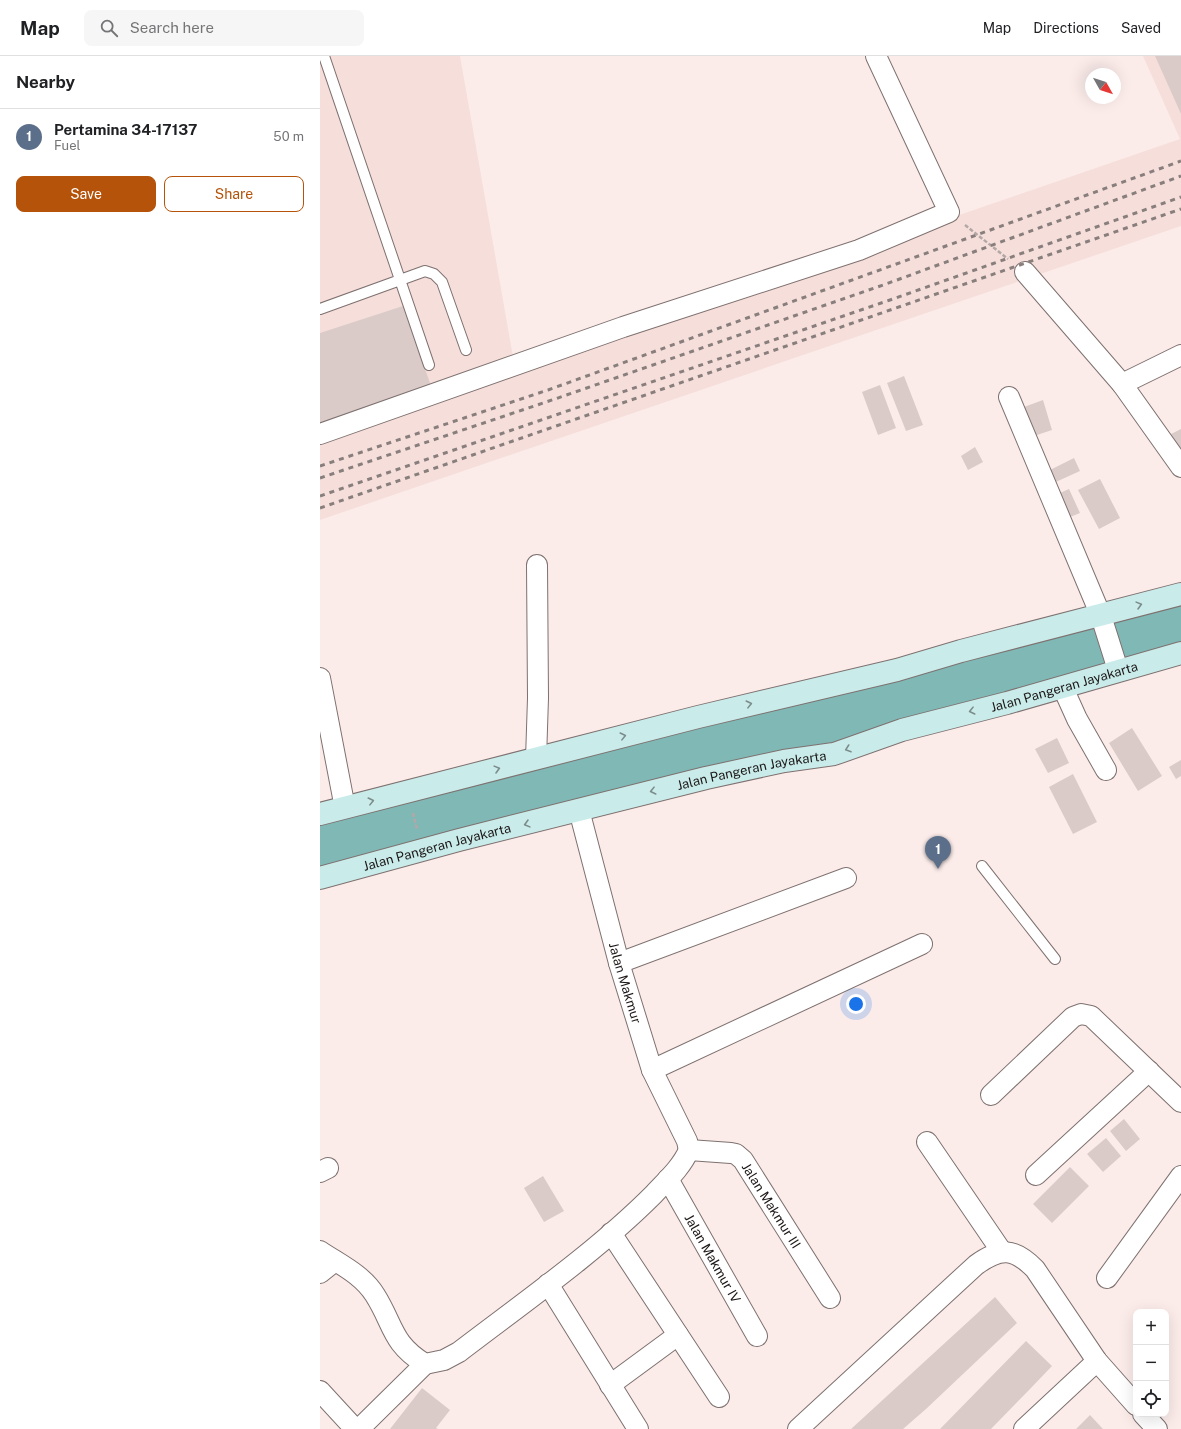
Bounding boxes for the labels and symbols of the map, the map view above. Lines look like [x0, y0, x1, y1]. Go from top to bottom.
north arrow [1085, 68, 1121, 104]
one-way arrow [1136, 602, 1142, 610]
street label: Jalan Pangeran Jayakarta [989, 658, 1139, 714]
one-way arrow [745, 700, 752, 709]
one-way arrow [969, 707, 976, 715]
one-way arrow [620, 733, 626, 741]
one-way arrow [845, 744, 852, 753]
street label: Jalan Pangeran Jayakarta [675, 748, 827, 793]
one-way arrow [493, 765, 500, 774]
one-way arrow [650, 787, 656, 795]
one-way arrow [368, 798, 375, 806]
one-way arrow [524, 819, 530, 827]
street label: Jalan Pangeran Jayakarta [361, 820, 512, 873]
pin: 1 [925, 836, 951, 869]
street label: Jalan Makmur [606, 941, 645, 1025]
your location [846, 994, 866, 1014]
street label: Jalan Makmur III [739, 1160, 804, 1251]
street label: Jalan Makmur IV [682, 1211, 744, 1305]

